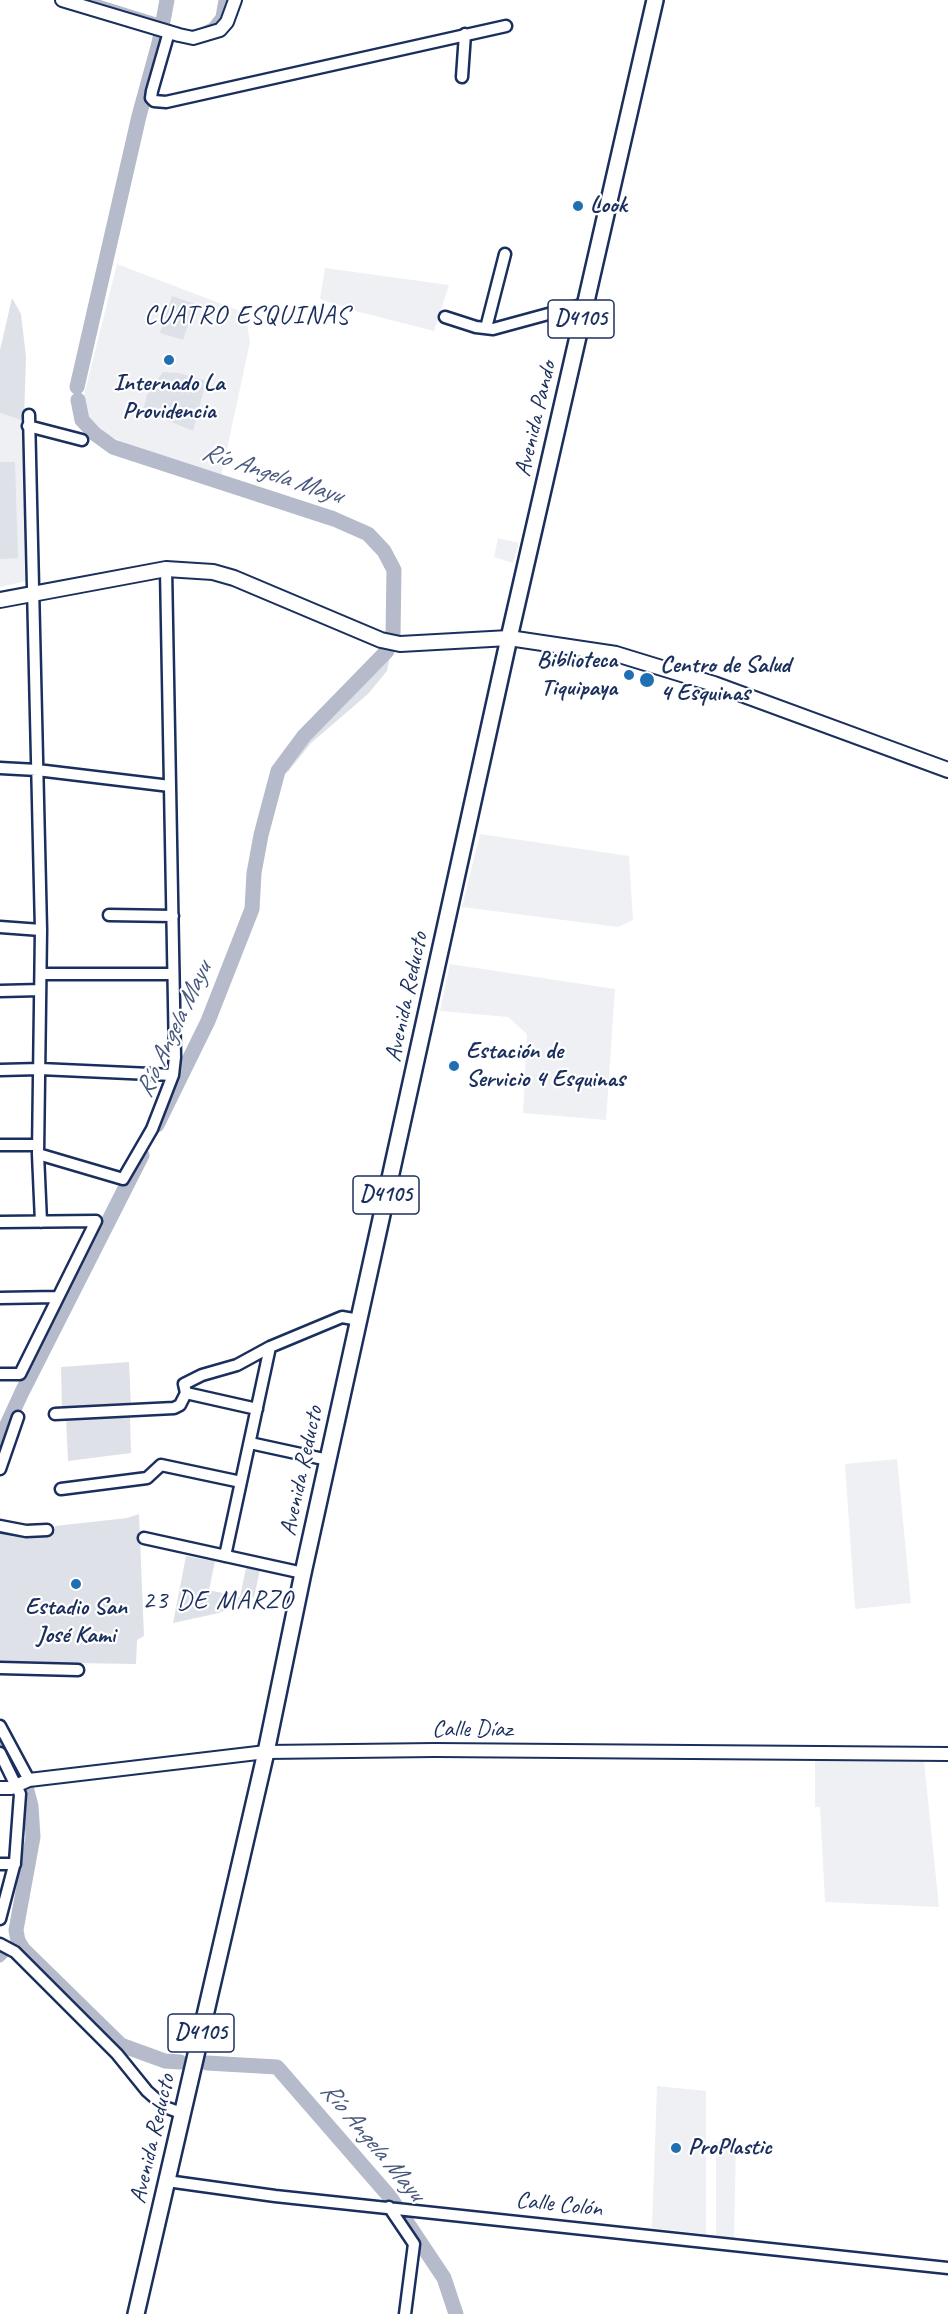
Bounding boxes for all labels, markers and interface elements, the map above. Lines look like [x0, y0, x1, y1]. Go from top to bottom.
place label: Look [590, 192, 627, 220]
marker: Look [571, 199, 585, 213]
district label: CUATRO ESQUINAS [145, 300, 349, 332]
road number: D4105 [548, 300, 614, 338]
marker: Internado La Providencia [162, 353, 176, 367]
street label: Avenida Pando [509, 359, 563, 479]
place label: Internado La Providencia [113, 370, 225, 426]
water label: Río Angela Mayu [198, 437, 346, 511]
place label: Biblioteca Tiquipaya [537, 647, 617, 703]
place label: Centro de Salud 4 Esquinas [660, 652, 790, 708]
marker: Biblioteca Tiquipaya [622, 668, 636, 682]
marker: Centro de Salud 4 Esquinas [638, 671, 656, 689]
street label: Avenida Reducto [379, 930, 435, 1064]
water label: Río Angela Mayu [129, 957, 219, 1103]
place label: Estación de Servicio 4 Esquinas [466, 1038, 625, 1094]
marker: Estación de Servicio 4 Esquinas [447, 1059, 461, 1073]
road number: D4105 [353, 1176, 419, 1214]
street label: Avenida Reducto [274, 1404, 330, 1538]
marker: Estadio San José Kami [69, 1577, 83, 1591]
district label: 23 DE MARZO [142, 1585, 294, 1617]
place label: Estadio San José Kami [25, 1594, 127, 1650]
street label: Calle Díaz [432, 1716, 512, 1744]
road number: D4105 [168, 2014, 234, 2052]
street label: Avenida Reducto [124, 2072, 182, 2206]
water label: Río Angela Mayu [313, 2076, 431, 2208]
place label: ProPlastic [688, 2134, 772, 2162]
marker: ProPlastic [669, 2141, 683, 2155]
street label: Calle Colón [514, 2186, 604, 2224]

